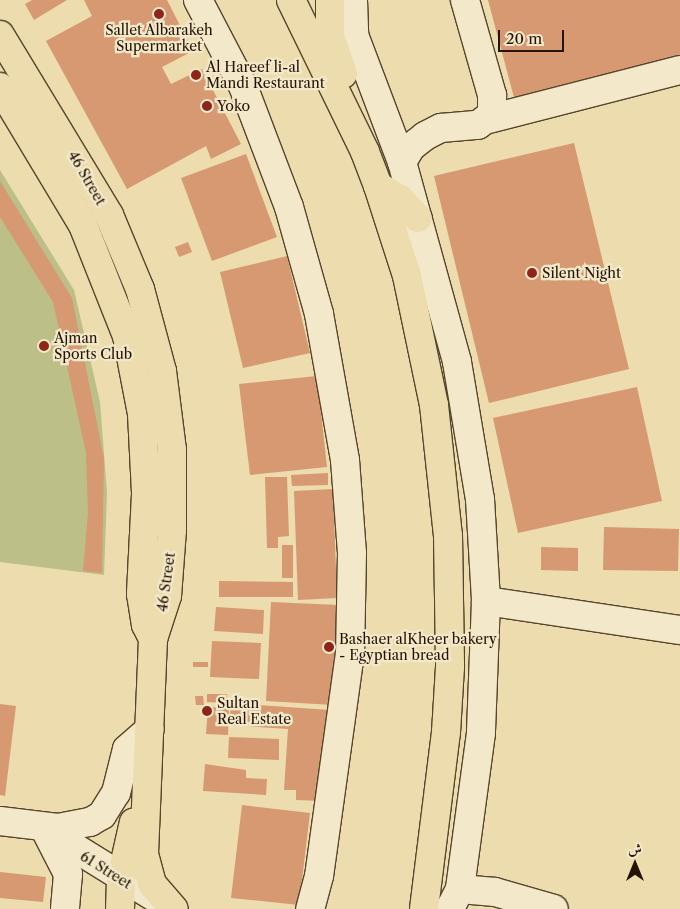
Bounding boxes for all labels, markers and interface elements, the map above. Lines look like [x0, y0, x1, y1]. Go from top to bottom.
marker: Sallet Albarakeh Supermarket [153, 8, 165, 20]
scale bar [500, 20, 566, 52]
place label: Sallet Albarakeh Supermarket [105, 22, 213, 54]
text: 20 m [506, 29, 542, 48]
place label: Al Hareef li-al Mandi Restaurant [206, 59, 325, 92]
marker: Al Hareef li-al Mandi Restaurant [190, 69, 202, 81]
place label: Yoko [217, 98, 250, 114]
marker: Yoko [201, 100, 213, 112]
street label: 46 Street [65, 148, 109, 208]
place label: Silent Night [542, 265, 621, 281]
marker: Silent Night [526, 267, 538, 279]
place label: Ajman Sports Club [54, 330, 132, 362]
marker: Ajman Sports Club [38, 340, 50, 352]
street label: 46 Street [154, 551, 178, 613]
place label: Bashaer alKheer bakery - Egyptian bread [339, 631, 497, 664]
marker: Bashaer alKheer bakery - Egyptian bread [323, 641, 335, 653]
place label: Sultan Real Estate [217, 695, 291, 728]
marker: Sultan Real Estate [201, 705, 213, 717]
north arrow [610, 839, 660, 889]
text: ش [628, 840, 642, 858]
street label: 61 Street [77, 848, 135, 892]

